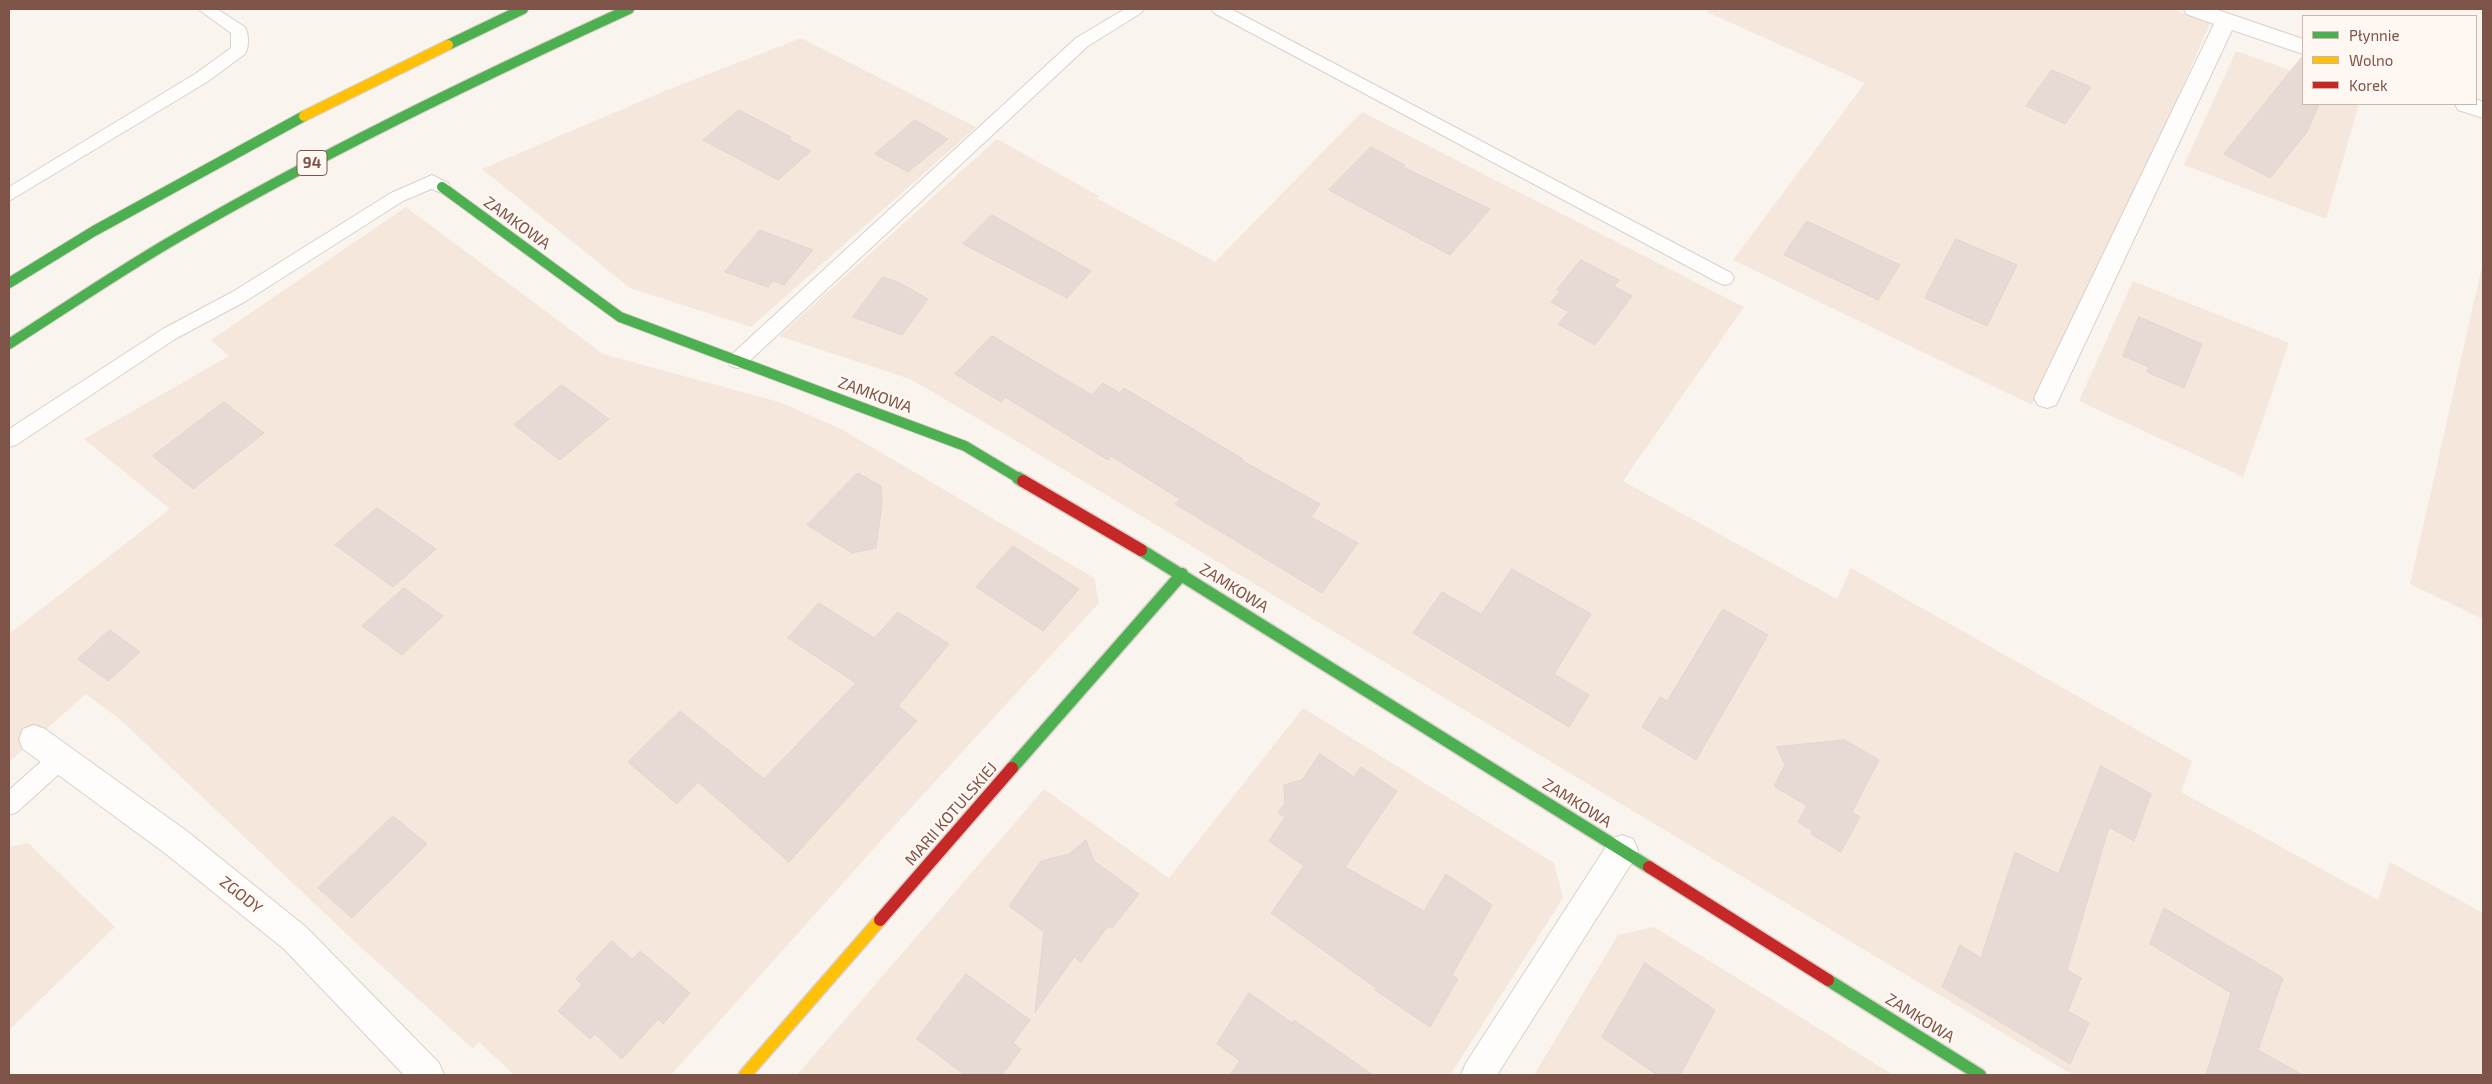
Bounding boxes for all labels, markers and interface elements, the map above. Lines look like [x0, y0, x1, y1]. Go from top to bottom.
legend [2302, 15, 2477, 105]
text: Płynnie [2349, 26, 2400, 44]
text: Wolno [2349, 51, 2393, 69]
text: Korek [2349, 76, 2388, 94]
road number: 94 [297, 150, 327, 176]
street label: ZAMKOWA [480, 192, 554, 254]
street label: ZAMKOWA [835, 373, 915, 417]
street label: ZAMKOWA [1196, 559, 1272, 617]
street label: MARII KOTULSKIEJ [901, 758, 1001, 870]
street label: ZAMKOWA [1539, 774, 1615, 832]
street label: ZGODY [216, 872, 266, 918]
street label: ZAMKOWA [1882, 989, 1958, 1047]

